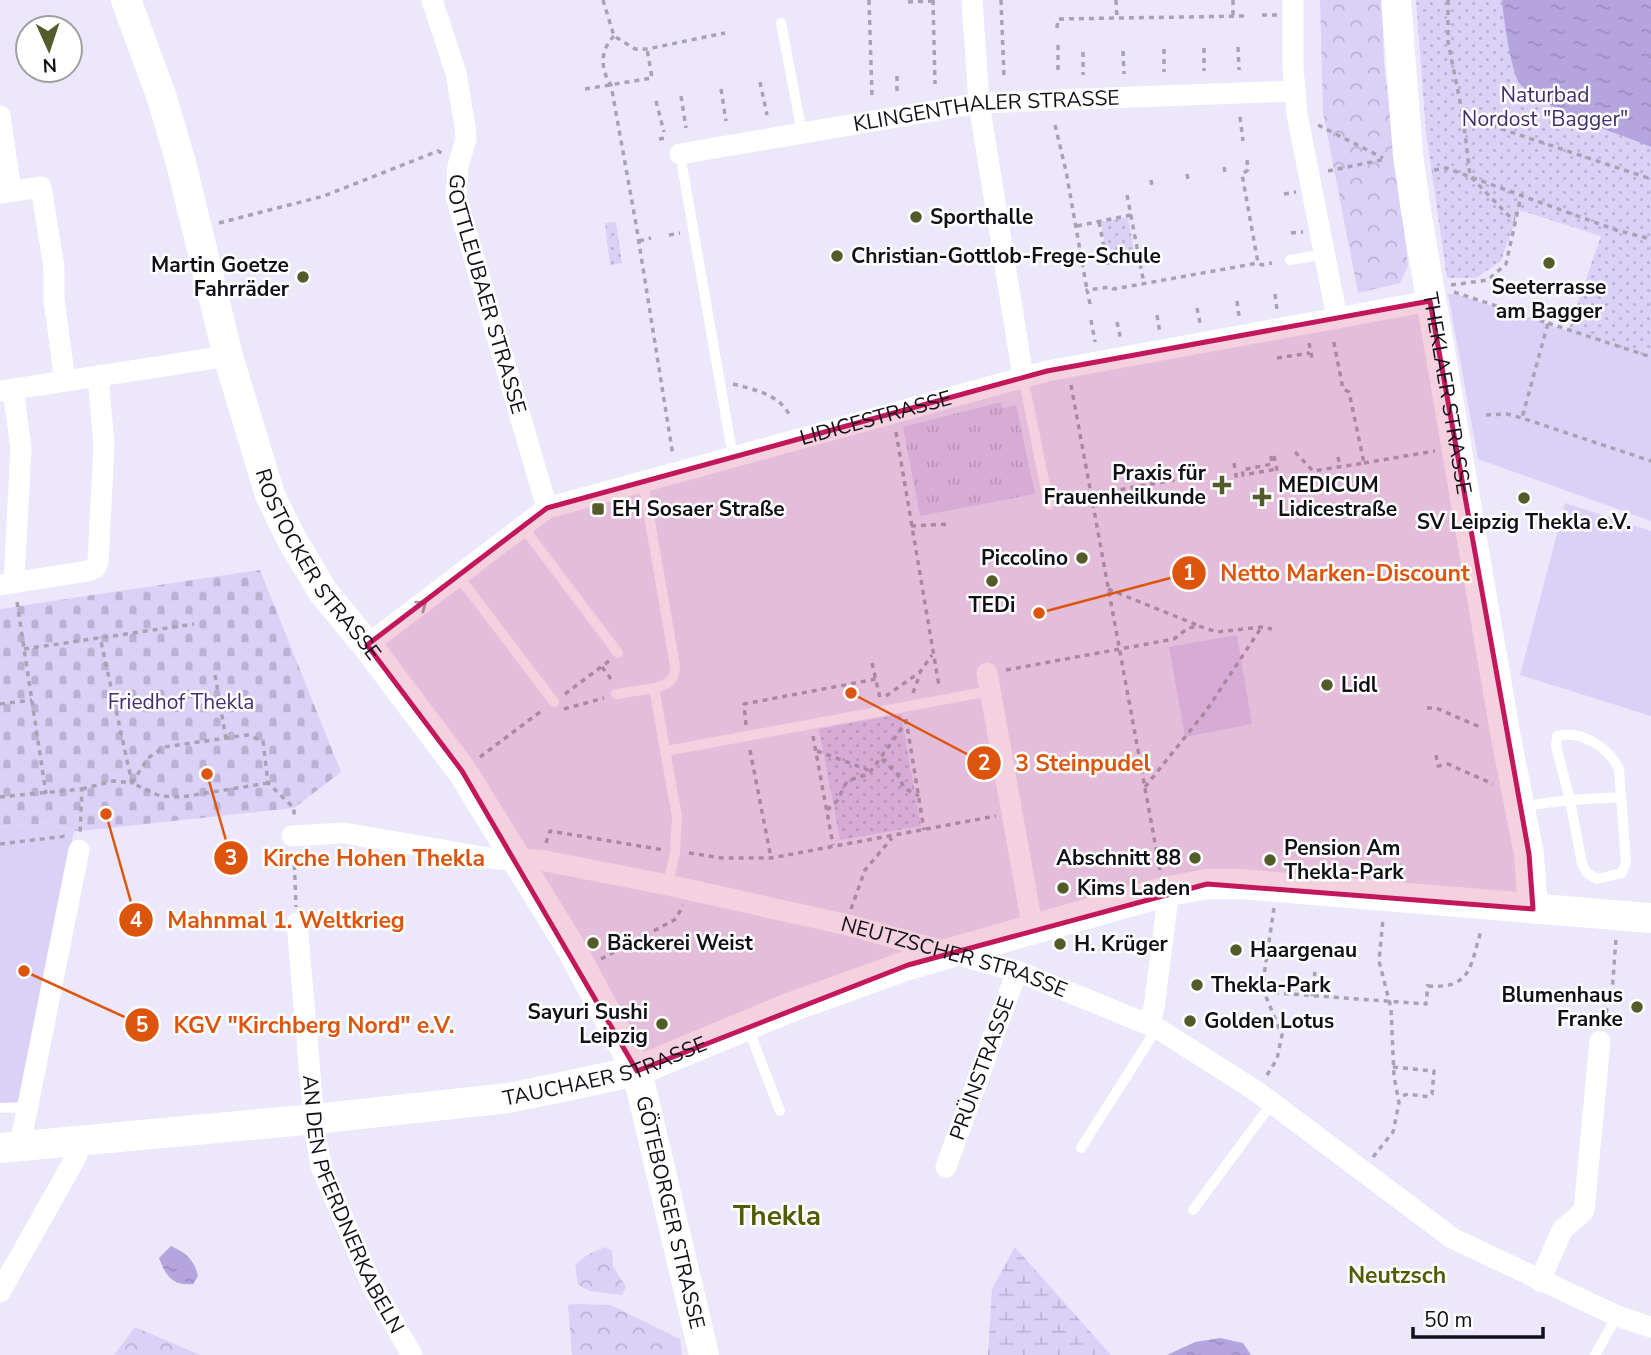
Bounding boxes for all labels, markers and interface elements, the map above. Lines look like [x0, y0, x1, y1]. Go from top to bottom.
north arrow [14, 14, 84, 84]
text: N [42, 52, 58, 78]
park label: Naturbad Nordost "Bagger" [1462, 81, 1628, 133]
street label: KLINGENTHALER STRASSE [851, 84, 1120, 138]
street label: GOTTLEUBAER STRASSE [441, 173, 533, 417]
place label: Sporthalle [930, 203, 1033, 231]
marker: Sporthalle [908, 209, 924, 225]
place label: Christian-Gottlob-Frege-Schule [851, 242, 1161, 270]
marker: Christian-Gottlob-Frege-Schule [829, 248, 845, 264]
place label: Martin Goetze Fahrräder [151, 251, 290, 303]
marker: Seeterrasse am Bagger [1541, 255, 1557, 271]
marker: Martin Goetze Fahrräder [295, 269, 311, 285]
place label: Seeterrasse am Bagger [1491, 273, 1607, 325]
street label: THEKLAER STRASSE [1416, 290, 1478, 496]
street label: LIDICESTRASSE [797, 384, 955, 452]
place label: Praxis für Frauenheilkunde [1044, 459, 1207, 511]
street label: ROSTOCKER STRASSE [249, 465, 387, 666]
place label: MEDICUM Lidicestraße [1278, 471, 1397, 523]
marker: Praxis für Frauenheilkunde [1212, 475, 1232, 495]
marker: MEDICUM Lidicestraße [1252, 487, 1272, 507]
marker: SV Leipzig Thekla e.V. [1516, 490, 1532, 506]
place label: EH Sosaer Straße [612, 495, 785, 523]
marker: EH Sosaer Straße [590, 501, 606, 517]
place label: SV Leipzig Thekla e.V. [1417, 508, 1631, 536]
place label: Piccolino [981, 544, 1068, 572]
marker: Piccolino [1074, 550, 1090, 566]
callout: Netto Marken-Discount [1172, 551, 1484, 595]
text: Netto Marken-Discount [1220, 558, 1470, 589]
text: 1 [1183, 559, 1195, 587]
marker: TEDi [984, 573, 1000, 589]
place label: TEDi [969, 591, 1015, 619]
one-way arrow [414, 600, 427, 613]
place label: Lidl [1341, 671, 1378, 699]
marker: Lidl [1319, 677, 1335, 693]
park label: Friedhof Thekla [108, 688, 254, 716]
callout: 3 Steinpudel [966, 741, 1165, 785]
text: 3 Steinpudel [1015, 748, 1151, 779]
text: 2 [978, 749, 990, 777]
place label: Pension Am Thekla-Park [1284, 834, 1404, 886]
callout: Kirche Hohen Thekla [214, 836, 499, 880]
text: Kirche Hohen Thekla [263, 843, 485, 874]
text: 3 [225, 844, 237, 872]
place label: Abschnitt 88 [1056, 844, 1181, 872]
marker: Abschnitt 88 [1187, 850, 1203, 866]
marker: Pension Am Thekla-Park [1262, 852, 1278, 868]
place label: Kims Laden [1077, 874, 1190, 902]
marker: Kims Laden [1055, 880, 1071, 896]
callout: Mahnmal 1. Weltkrieg [118, 898, 419, 942]
text: Mahnmal 1. Weltkrieg [167, 905, 405, 936]
text: 4 [130, 906, 143, 934]
street label: NEUTZSCHER STRASSE [838, 910, 1072, 1004]
place label: Bäckerei Weist [607, 929, 754, 957]
place label: H. Krüger [1074, 930, 1169, 958]
marker: Bäckerei Weist [585, 935, 601, 951]
marker: H. Krüger [1052, 936, 1068, 952]
place label: Haargenau [1250, 936, 1357, 964]
marker: Haargenau [1228, 942, 1244, 958]
place label: Thekla-Park [1211, 971, 1331, 999]
marker: Thekla-Park [1189, 977, 1205, 993]
place label: Blumenhaus Franke [1501, 981, 1623, 1033]
street label: PRÜNSTRASSE [943, 993, 1021, 1144]
place label: Sayuri Sushi Leipzig [528, 998, 648, 1050]
marker: Blumenhaus Franke [1629, 999, 1645, 1015]
callout: KGV "Kirchberg Nord" e.V. [125, 1003, 469, 1047]
place label: Golden Lotus [1204, 1007, 1334, 1035]
text: KGV "Kirchberg Nord" e.V. [173, 1010, 455, 1041]
text: 5 [136, 1011, 148, 1039]
marker: Golden Lotus [1182, 1013, 1198, 1029]
marker: Sayuri Sushi Leipzig [654, 1016, 670, 1032]
street label: TAUCHAER STRASSE [500, 1030, 711, 1113]
street label: AN DEN PFERDNERKABELN [296, 1074, 411, 1339]
street label: GÖTEBORGER STRASSE [629, 1093, 711, 1332]
district label: Thekla [733, 1197, 821, 1235]
district label: Neutzsch [1348, 1260, 1446, 1291]
scale bar [1413, 1296, 1542, 1340]
text: 50 m [1424, 1306, 1473, 1334]

